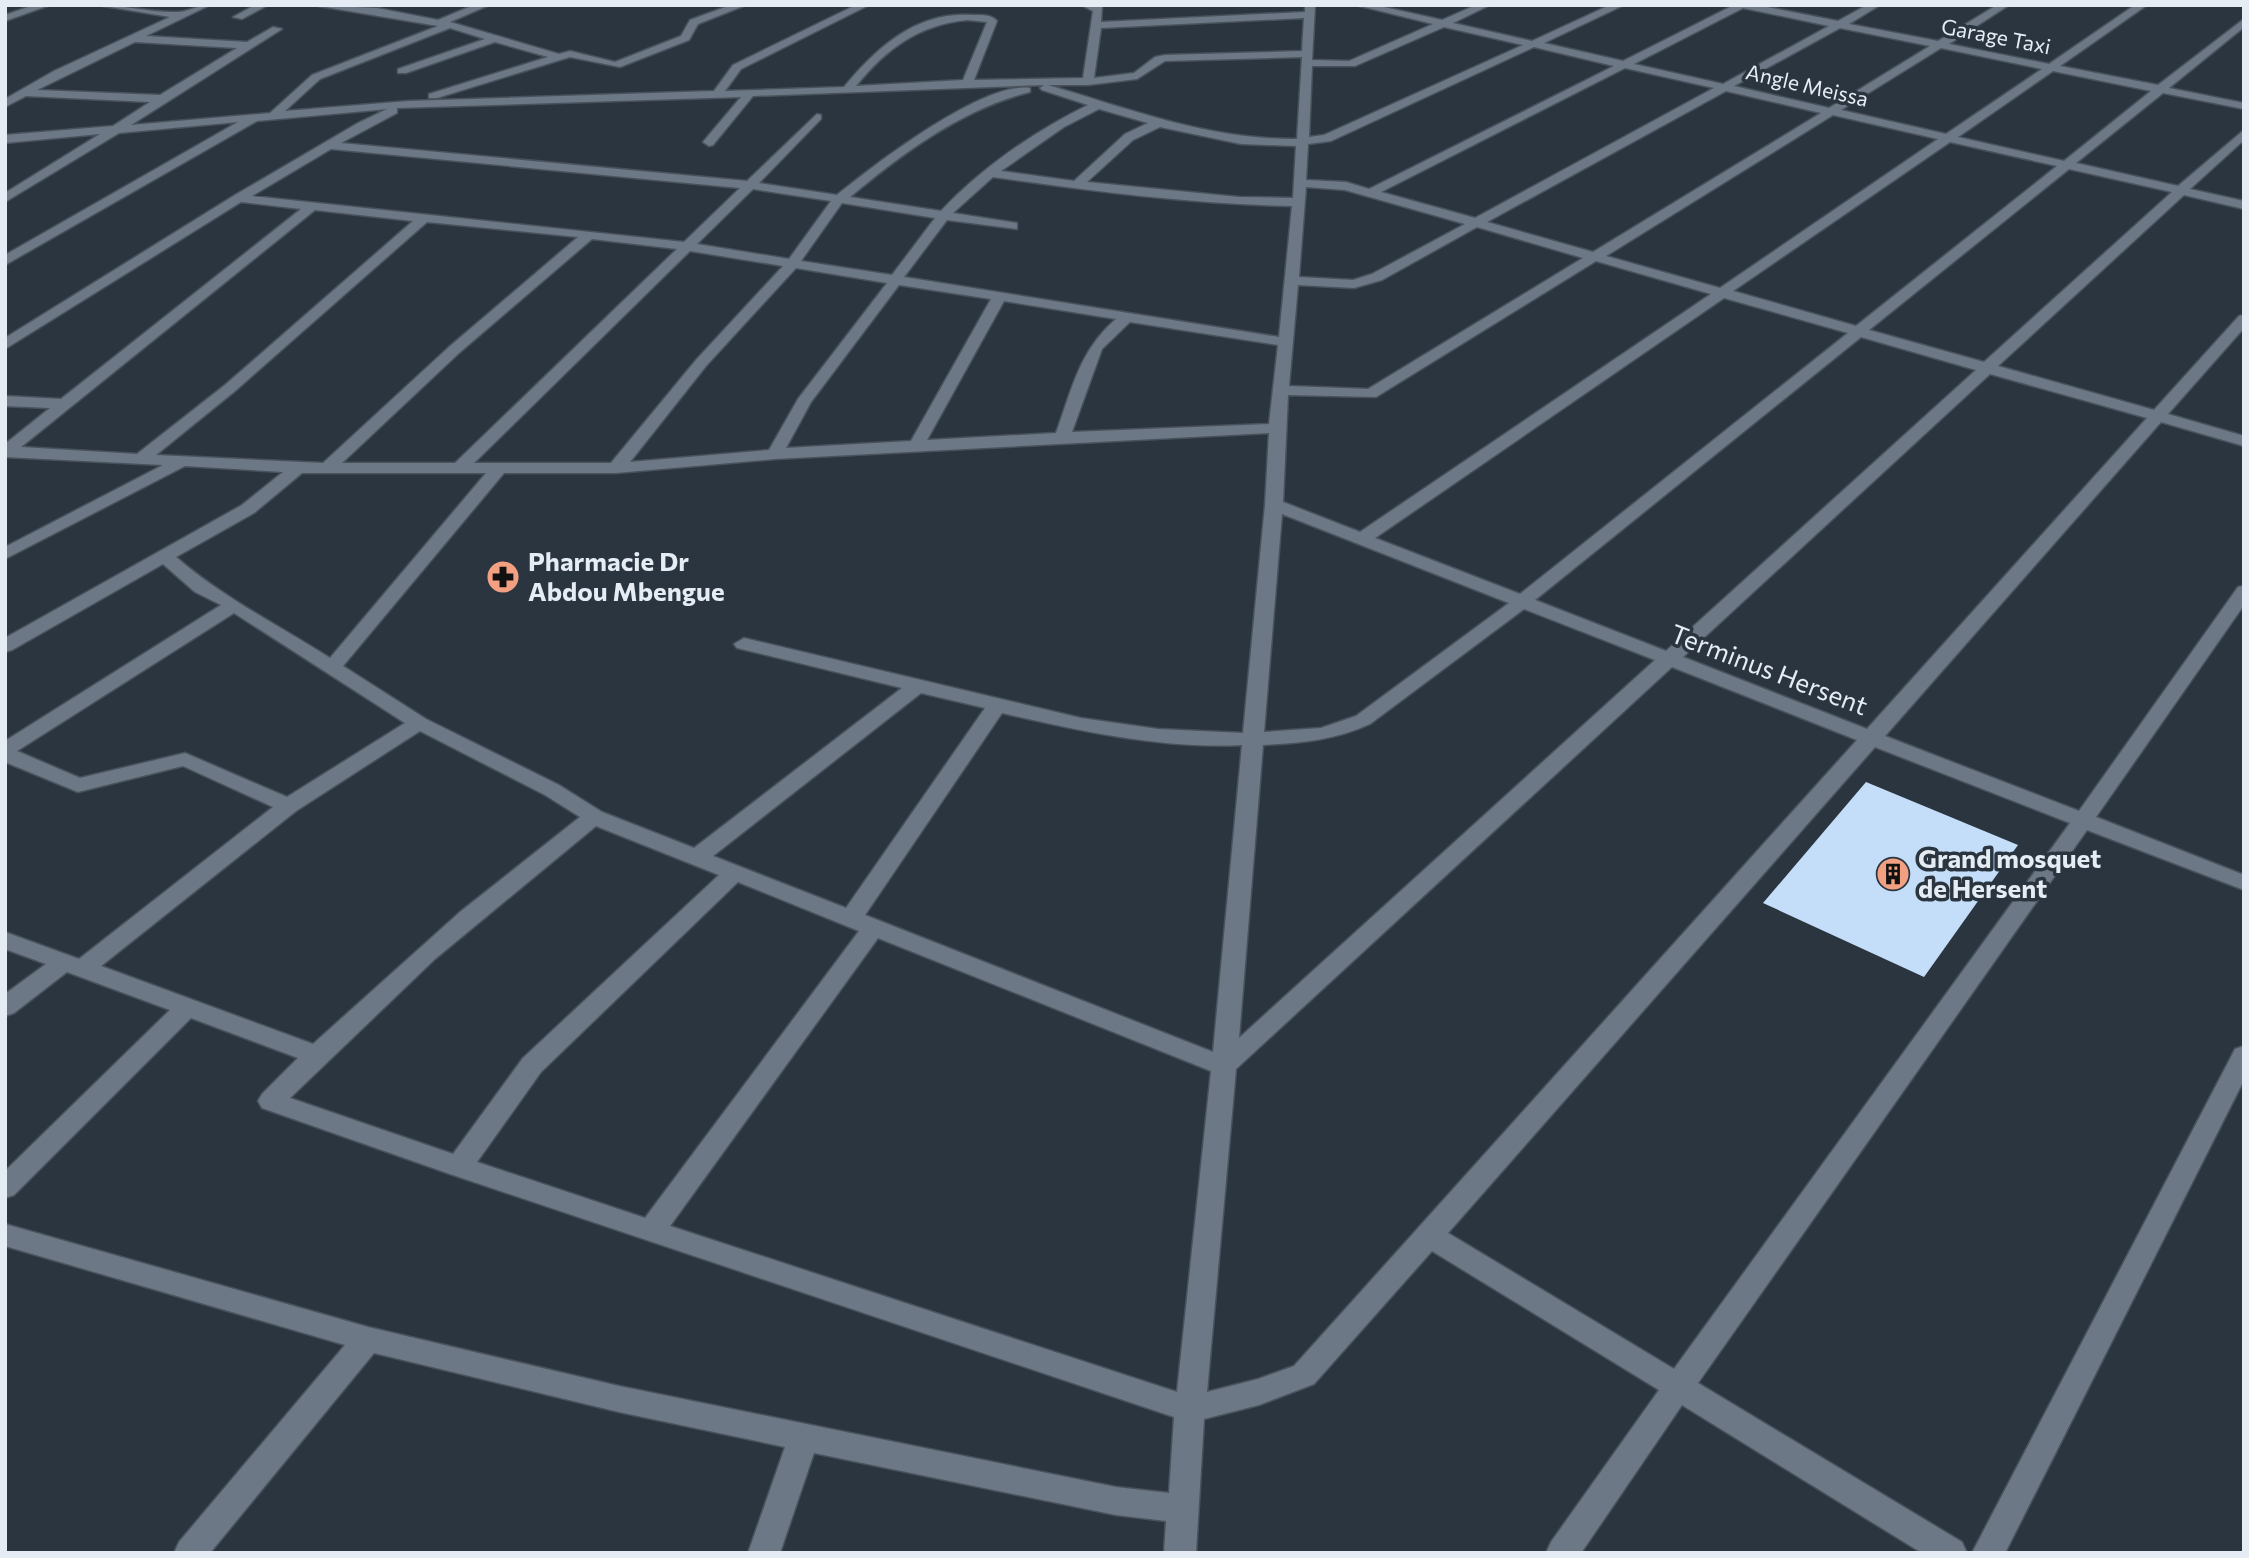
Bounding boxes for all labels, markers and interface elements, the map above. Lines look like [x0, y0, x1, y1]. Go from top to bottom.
street label: Garage Taxi [1939, 13, 2053, 58]
street label: Angle Meissa [1744, 58, 1871, 111]
place label: Pharmacie Dr Abdou Mbengue [528, 545, 725, 606]
pharmacy icon: Pharmacie Dr Abdou Mbengue [484, 558, 522, 596]
street label: Terminus Hersent [1667, 617, 1872, 720]
place label: Grand mosquet de Hersent [1918, 842, 2101, 903]
building icon: Grand mosquet de Hersent [1874, 855, 1912, 893]

